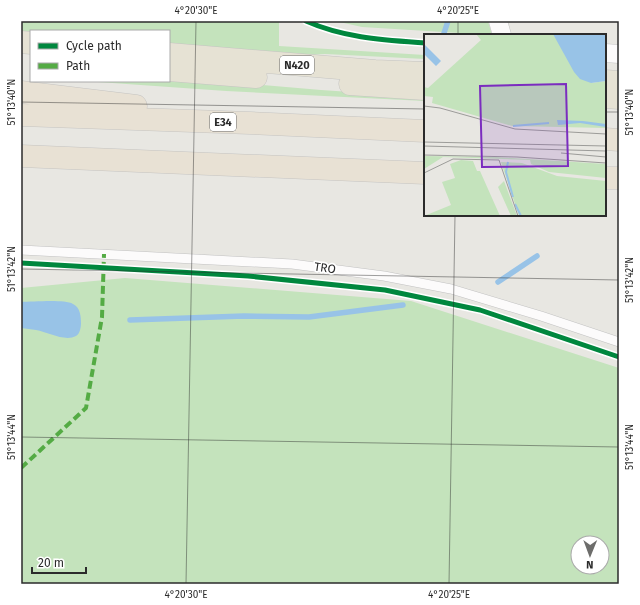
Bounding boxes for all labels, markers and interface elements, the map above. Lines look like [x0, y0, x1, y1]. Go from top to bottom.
text: 4°20'30"E [175, 5, 217, 17]
text: 4°20'25"E [437, 5, 479, 17]
legend [30, 30, 170, 82]
inset map [424, 34, 606, 216]
text: Cycle path [66, 39, 122, 53]
road number: N420 [280, 56, 314, 74]
text: Path [66, 59, 90, 73]
text: 51°13'40"N [6, 79, 18, 125]
text: 51°13'40"N [624, 89, 636, 135]
road number: E34 [210, 113, 236, 131]
text: 51°13'42"N [6, 246, 18, 292]
text: 51°13'42"N [624, 257, 636, 303]
street label: TRO [313, 260, 337, 276]
text: 51°13'44"N [6, 414, 18, 460]
text: 51°13'44"N [624, 424, 636, 470]
north arrow [570, 535, 610, 575]
scale bar [32, 549, 86, 575]
text: 20 m [38, 556, 64, 570]
text: N [586, 558, 594, 571]
text: 4°20'30"E [165, 589, 207, 601]
text: 4°20'25"E [428, 589, 470, 601]

